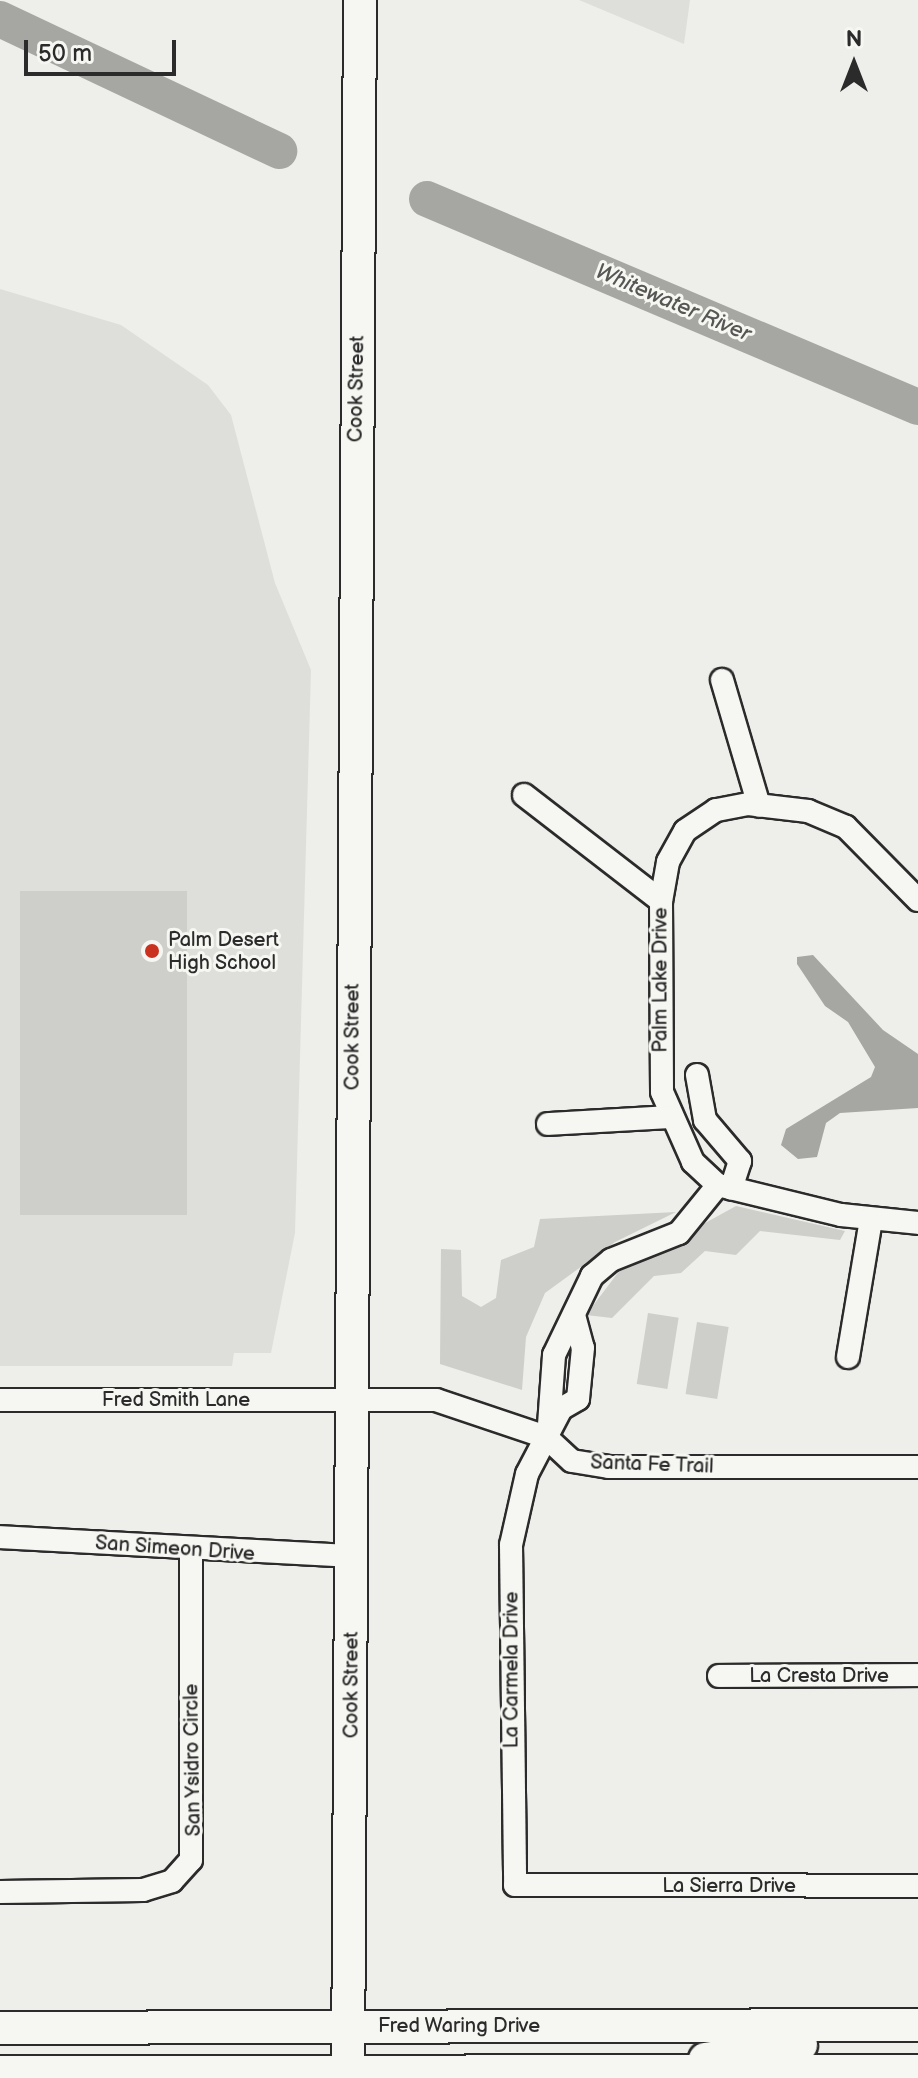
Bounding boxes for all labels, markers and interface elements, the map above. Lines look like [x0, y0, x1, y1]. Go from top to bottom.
scale bar [28, 24, 180, 74]
north arrow [814, 24, 894, 104]
text: N [846, 26, 862, 53]
text: 50 m [38, 39, 92, 68]
water label: Whitewater River [591, 258, 755, 348]
street label: Cook Street [344, 335, 370, 443]
street label: Palm Lake Drive [649, 907, 673, 1053]
place label: Palm Desert High School [168, 928, 279, 975]
marker: Palm Desert High School [143, 942, 161, 960]
street label: Cook Street [341, 983, 365, 1091]
street label: Fred Smith Lane [102, 1388, 250, 1412]
street label: Santa Fe Trail [590, 1451, 714, 1479]
street label: San Simeon Drive [94, 1531, 256, 1567]
street label: La Carmela Drive [500, 1592, 524, 1748]
street label: Cook Street [340, 1631, 364, 1739]
street label: La Cresta Drive [749, 1664, 889, 1688]
street label: San Ysidro Circle [180, 1683, 206, 1837]
street label: La Sierra Drive [662, 1874, 796, 1898]
street label: Fred Waring Drive [377, 2014, 541, 2038]

